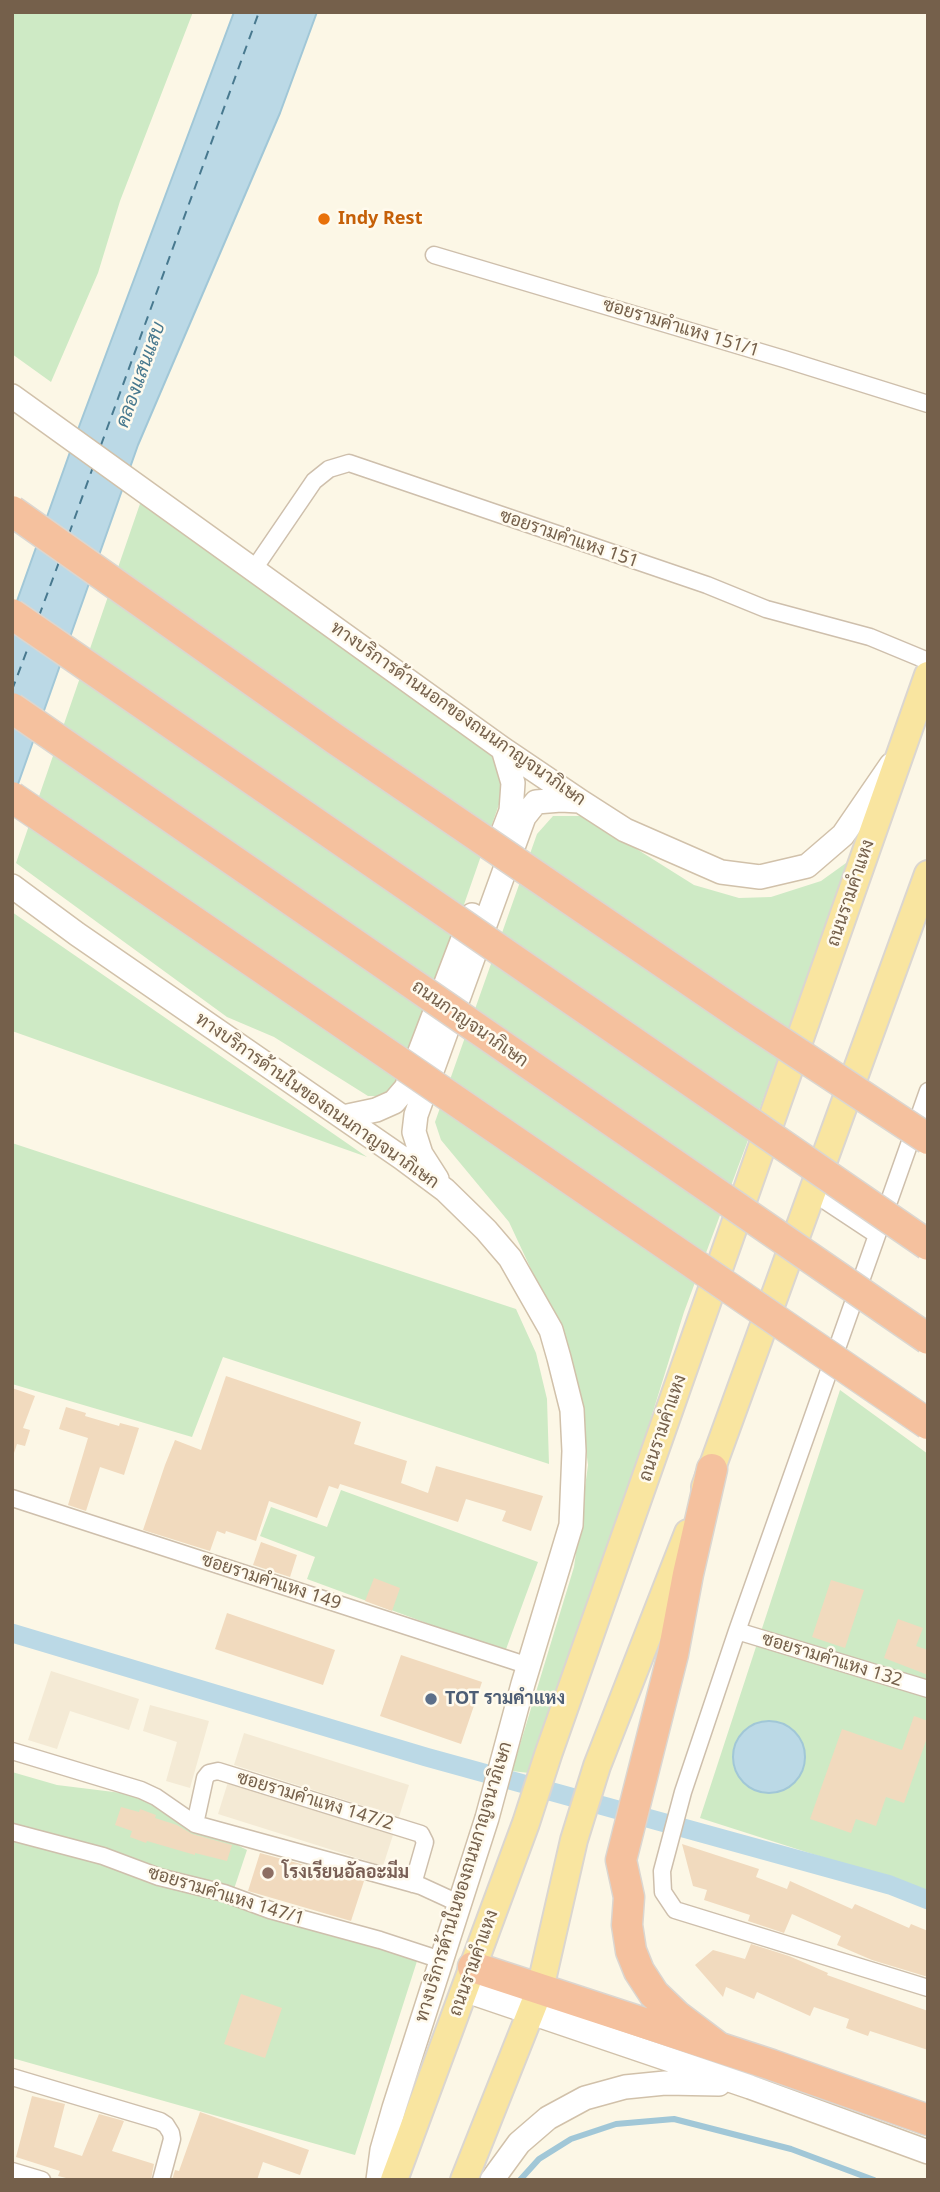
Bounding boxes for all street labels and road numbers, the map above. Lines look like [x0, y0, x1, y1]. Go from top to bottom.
street label: ซอยรามคำแหง 151/1 [600, 294, 762, 362]
street label: ซอยรามคำแหง 151 [497, 505, 641, 573]
street label: ทางบริการด้านนอกของถนนกาญจนาภิเษก [326, 617, 590, 811]
street label: ถนนรามคำแหง [823, 837, 879, 949]
street label: ถนนกาญจนาภิเษก [408, 976, 532, 1072]
street label: ทางบริการด้านในของถนนกาญจนาภิเษก [191, 1008, 443, 1194]
street label: ถนนรามคำแหง [635, 1372, 691, 1484]
street label: ซอยรามคำแหง 149 [198, 1549, 344, 1615]
street label: ซอยรามคำแหง 132 [759, 1628, 905, 1692]
street label: ทางบริการด้านในของถนนกาญจนาภิเษก [411, 1739, 517, 2025]
street label: ซอยรามคำแหง 147/2 [234, 1767, 396, 1835]
street label: ซอยรามคำแหง 147/1 [145, 1862, 307, 1930]
street label: ถนนรามคำแหง [445, 1907, 503, 2019]

